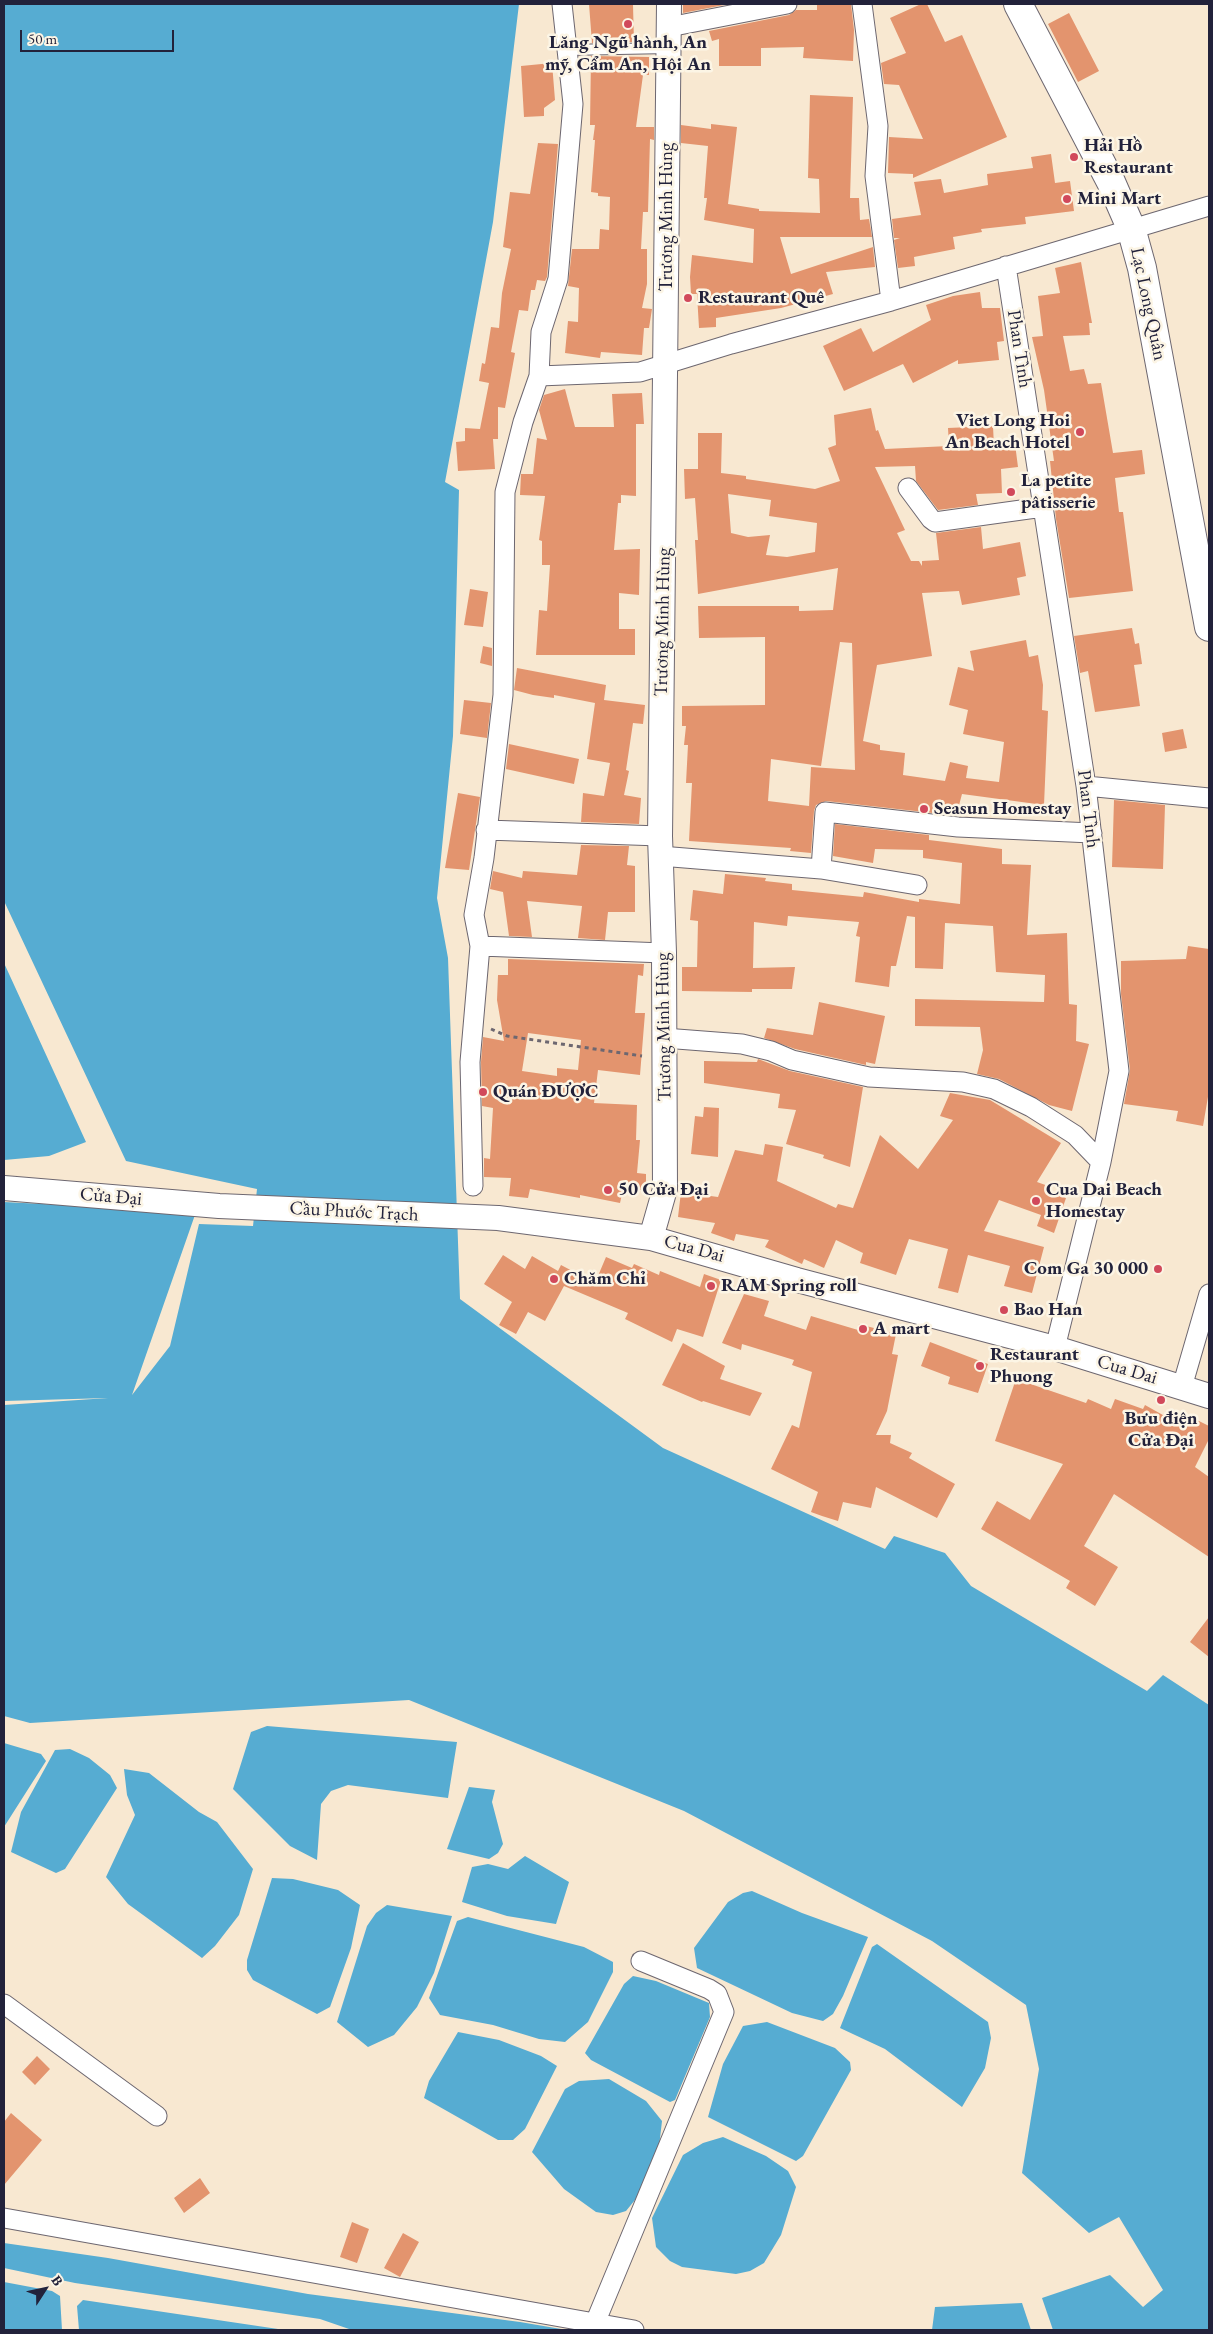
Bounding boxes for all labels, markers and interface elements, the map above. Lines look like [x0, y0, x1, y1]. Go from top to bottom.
marker: Lăng Ngũ hành, An mỹ, Cẩm An, Hội An [622, 18, 634, 30]
scale bar [22, 20, 176, 52]
text: 50 m [28, 29, 57, 48]
place label: Lăng Ngũ hành, An mỹ, Cẩm An, Hội An [545, 32, 711, 76]
place label: Hải Hồ Restaurant [1084, 135, 1173, 179]
street label: Trương Minh Hùng [656, 143, 678, 291]
marker: Hải Hồ Restaurant [1068, 151, 1080, 163]
place label: Mini Mart [1077, 188, 1161, 210]
marker: Mini Mart [1061, 193, 1073, 205]
street label: Lạc Long Quân [1125, 245, 1171, 363]
place label: Restaurant Quê [698, 287, 824, 309]
marker: Restaurant Quê [682, 292, 694, 304]
street label: Phan Tình [1002, 308, 1036, 390]
place label: Viet Long Hoi An Beach Hotel [945, 410, 1070, 454]
marker: Viet Long Hoi An Beach Hotel [1074, 426, 1086, 438]
place label: La petite pâtisserie [1021, 470, 1095, 514]
marker: La petite pâtisserie [1005, 486, 1017, 498]
street label: Trương Minh Hùng [650, 547, 676, 697]
street label: Phan Tình [1072, 768, 1104, 850]
place label: Seasun Homestay [934, 798, 1071, 820]
marker: Seasun Homestay [918, 803, 930, 815]
street label: Trương Minh Hùng [651, 952, 677, 1102]
place label: Quán ĐƯỢC [493, 1081, 598, 1103]
marker: Quán ĐƯỢC [477, 1086, 489, 1098]
place label: 50 Cửa Đại [618, 1179, 709, 1201]
place label: Cua Dai Beach Homestay [1046, 1179, 1162, 1223]
street label: Cửa Đại [79, 1183, 143, 1211]
marker: 50 Cửa Đại [602, 1184, 614, 1196]
marker: Cua Dai Beach Homestay [1030, 1195, 1042, 1207]
street label: Cầu Phước Trạch [289, 1197, 419, 1227]
street label: Cua Dai [661, 1230, 727, 1268]
place label: Com Ga 30 000 [1024, 1258, 1148, 1280]
marker: Com Ga 30 000 [1152, 1263, 1164, 1275]
place label: Chăm Chỉ [564, 1268, 646, 1290]
marker: Chăm Chỉ [548, 1273, 560, 1285]
place label: RAM Spring roll [721, 1275, 857, 1297]
marker: RAM Spring roll [705, 1280, 717, 1292]
place label: Bao Han [1014, 1299, 1083, 1321]
marker: Bao Han [998, 1304, 1010, 1316]
place label: A mart [873, 1318, 930, 1340]
marker: A mart [857, 1323, 869, 1335]
place label: Restaurant Phuong [990, 1344, 1079, 1388]
street label: Cua Dai [1094, 1350, 1160, 1390]
marker: Restaurant Phuong [974, 1360, 986, 1372]
marker: Bưu điện Cửa Đại [1155, 1394, 1167, 1406]
place label: Bưu điện Cửa Đại [1124, 1408, 1198, 1452]
north arrow [20, 2264, 70, 2314]
text: B [47, 2272, 67, 2289]

